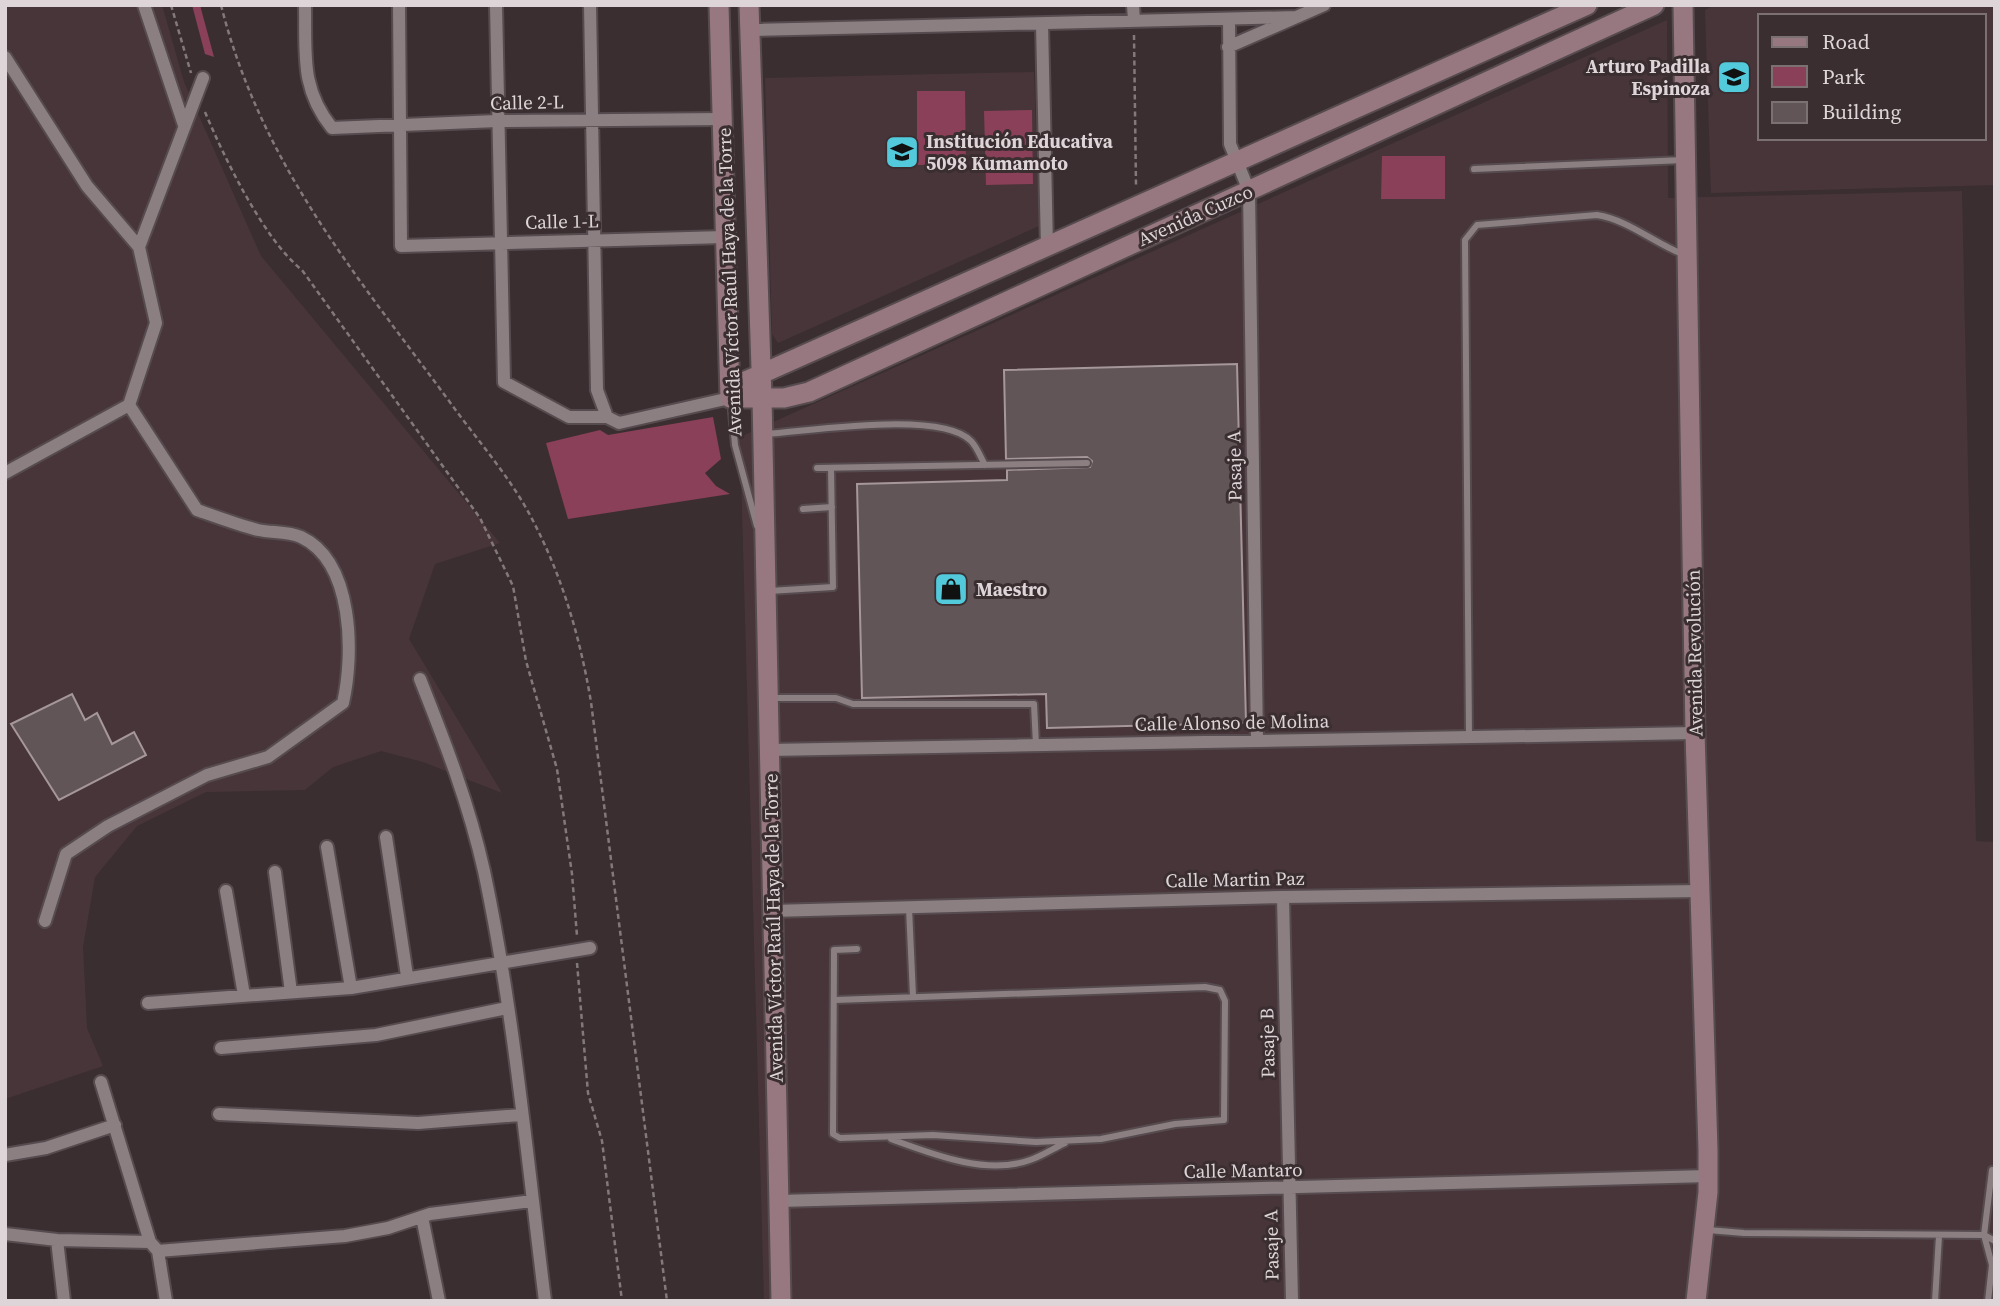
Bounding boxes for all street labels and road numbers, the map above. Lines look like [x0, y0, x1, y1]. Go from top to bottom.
street label: Calle 2-L [490, 88, 564, 116]
street label: Avenida Víctor Raúl Haya de la Torre [711, 127, 747, 437]
street label: Avenida Cuzco [1133, 178, 1257, 252]
street label: Calle 1-L [525, 207, 599, 235]
street label: Pasaje A [1220, 430, 1248, 502]
street label: Avenida Revolución [1680, 569, 1708, 737]
street label: Calle Alonso de Molina [1134, 707, 1330, 737]
street label: Avenida Víctor Raúl Haya de la Torre [757, 773, 789, 1083]
street label: Calle Martin Paz [1165, 865, 1305, 893]
street label: Pasaje B [1253, 1008, 1281, 1078]
street label: Calle Mantaro [1183, 1156, 1303, 1184]
street label: Pasaje A [1257, 1209, 1285, 1281]

